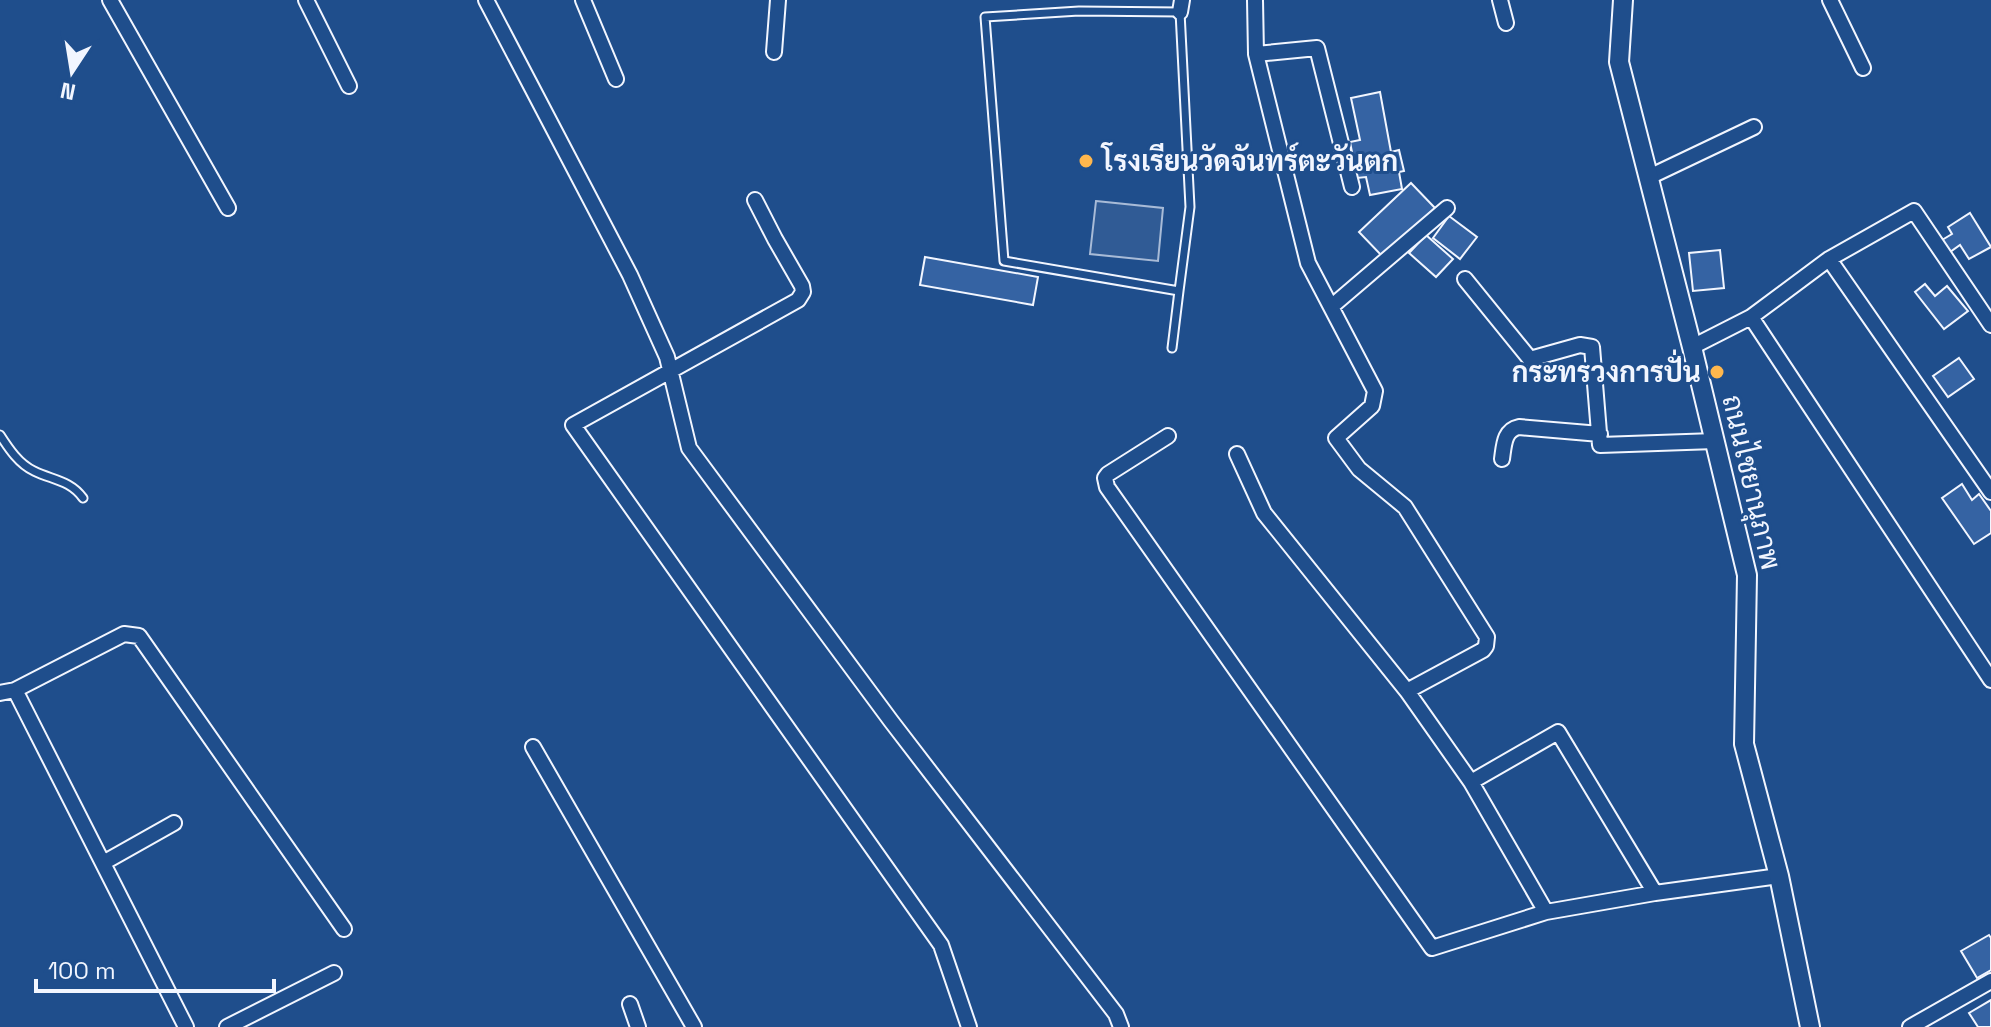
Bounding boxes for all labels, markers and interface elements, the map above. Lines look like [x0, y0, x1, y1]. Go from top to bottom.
north arrow [32, 32, 112, 112]
text: N [58, 76, 78, 107]
place label: โรงเรียนวัดจันทร์ตะวันตก [1100, 142, 1398, 179]
marker: โรงเรียนวัดจันทร์ตะวันตก [1077, 152, 1095, 170]
place label: กระทรวงการปั่น [1512, 349, 1701, 390]
marker: กระทรวงการปั่น [1708, 363, 1726, 381]
street label: ถนนไชยานุภาพ [1712, 391, 1791, 573]
scale bar [36, 943, 274, 993]
text: 100 m [48, 955, 116, 986]

